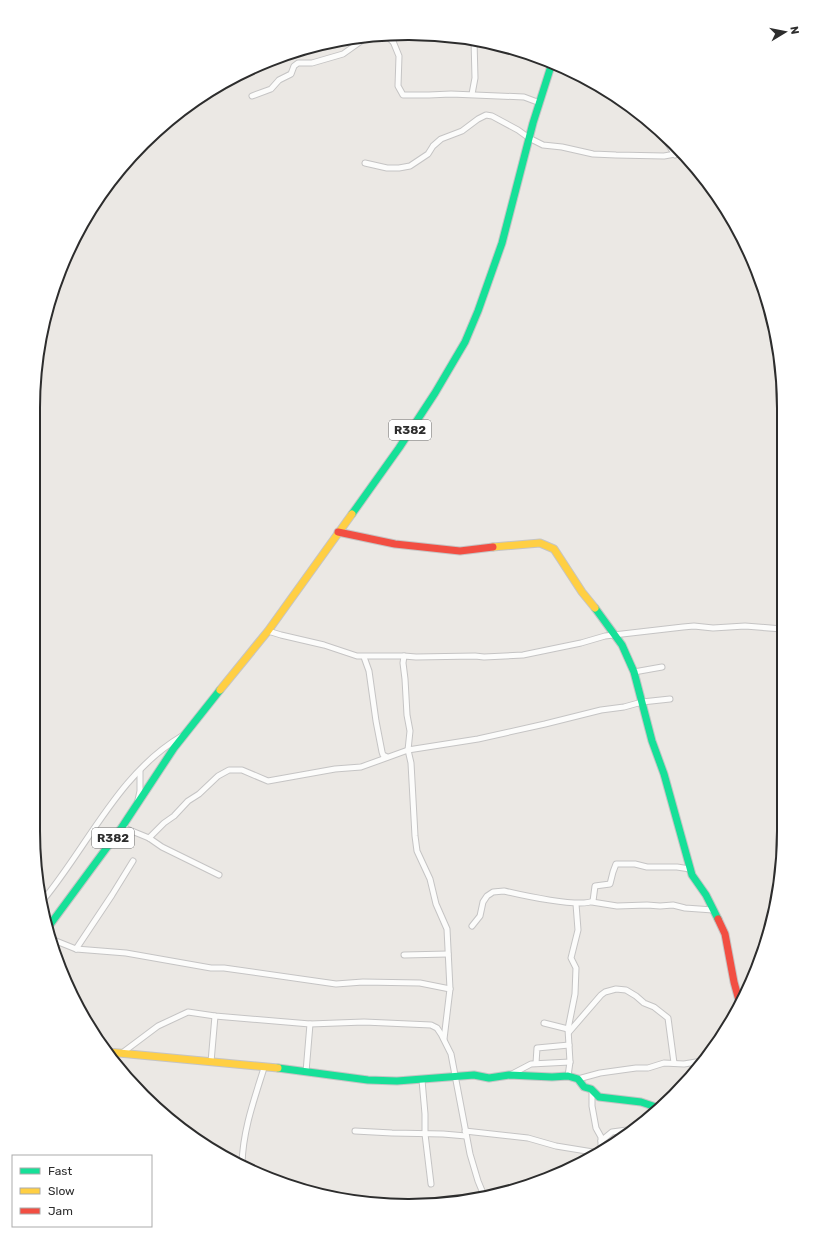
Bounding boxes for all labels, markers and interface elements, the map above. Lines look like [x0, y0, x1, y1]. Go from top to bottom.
north arrow [765, 12, 805, 52]
text: N [787, 25, 801, 35]
road number: R382 [389, 420, 431, 440]
road number: R382 [92, 828, 134, 848]
legend [12, 1155, 152, 1227]
text: Fast [48, 1164, 72, 1178]
text: Slow [48, 1184, 75, 1198]
text: Jam [48, 1204, 73, 1218]

